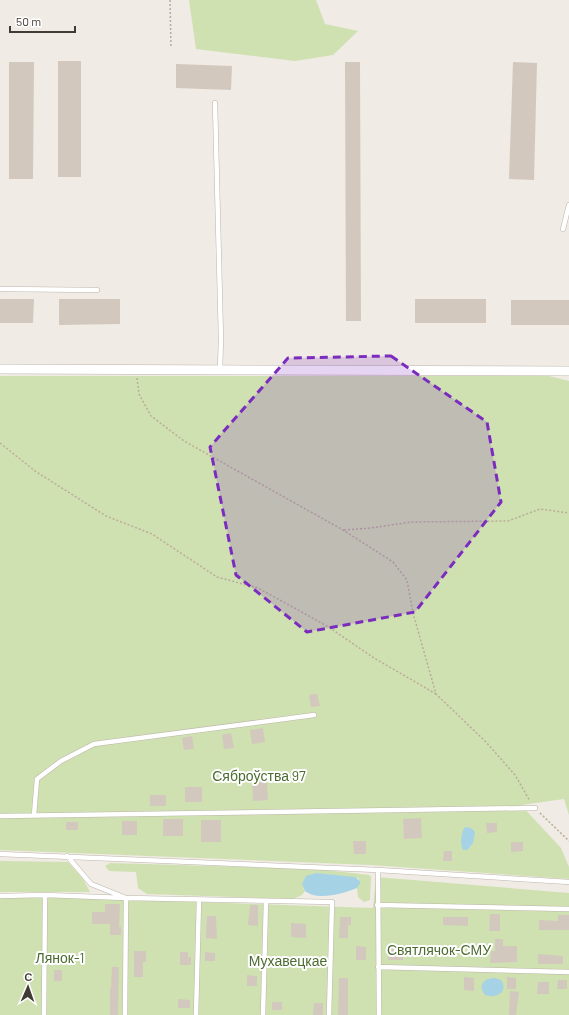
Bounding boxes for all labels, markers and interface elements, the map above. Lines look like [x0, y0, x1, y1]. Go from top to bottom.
scale bar [10, 8, 75, 34]
text: 50 m [16, 14, 41, 28]
park label: Сяброўства 97 [212, 767, 306, 784]
park label: Святлячок-СМУ [387, 941, 491, 958]
park label: Лянок-1 [36, 949, 84, 966]
park label: Мухавецкае [249, 952, 327, 969]
north arrow [8, 967, 48, 1007]
text: С [24, 970, 33, 983]

